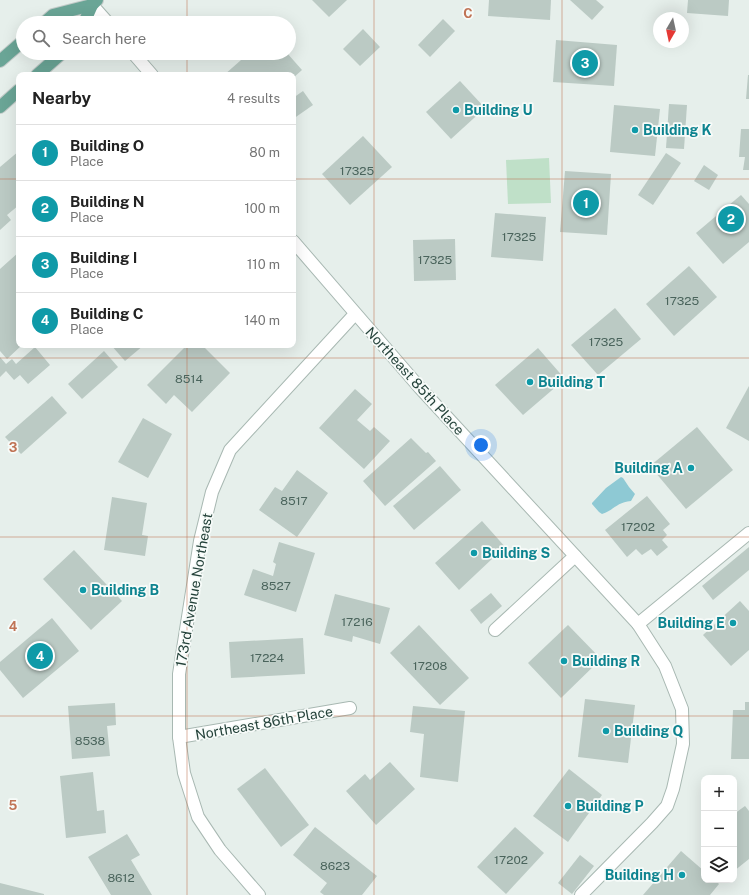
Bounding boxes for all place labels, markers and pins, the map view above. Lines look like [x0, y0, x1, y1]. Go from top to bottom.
pin: 3 [572, 48, 598, 78]
place label: Building U [464, 102, 533, 118]
marker: Building U [451, 105, 461, 115]
place label: Building K [643, 122, 712, 138]
marker: Building K [630, 125, 640, 135]
pin: 1 [573, 188, 599, 218]
pin: 2 [718, 204, 744, 234]
place label: Building T [538, 374, 606, 390]
marker: Building T [525, 377, 535, 387]
place label: Building A [614, 460, 683, 476]
marker: Building A [686, 463, 696, 473]
place label: Building S [482, 545, 550, 561]
marker: Building S [469, 548, 479, 558]
place label: Building B [91, 582, 159, 598]
marker: Building B [78, 585, 88, 595]
place label: Building E [658, 615, 725, 631]
marker: Building E [728, 618, 738, 628]
pin: 4 [27, 641, 53, 671]
place label: Building R [572, 653, 640, 669]
marker: Building R [559, 656, 569, 666]
place label: Building Q [614, 723, 683, 739]
marker: Building Q [601, 726, 611, 736]
place label: Building P [576, 798, 644, 814]
marker: Building P [563, 801, 573, 811]
place label: Building H [605, 867, 674, 883]
marker: Building H [677, 870, 687, 880]

